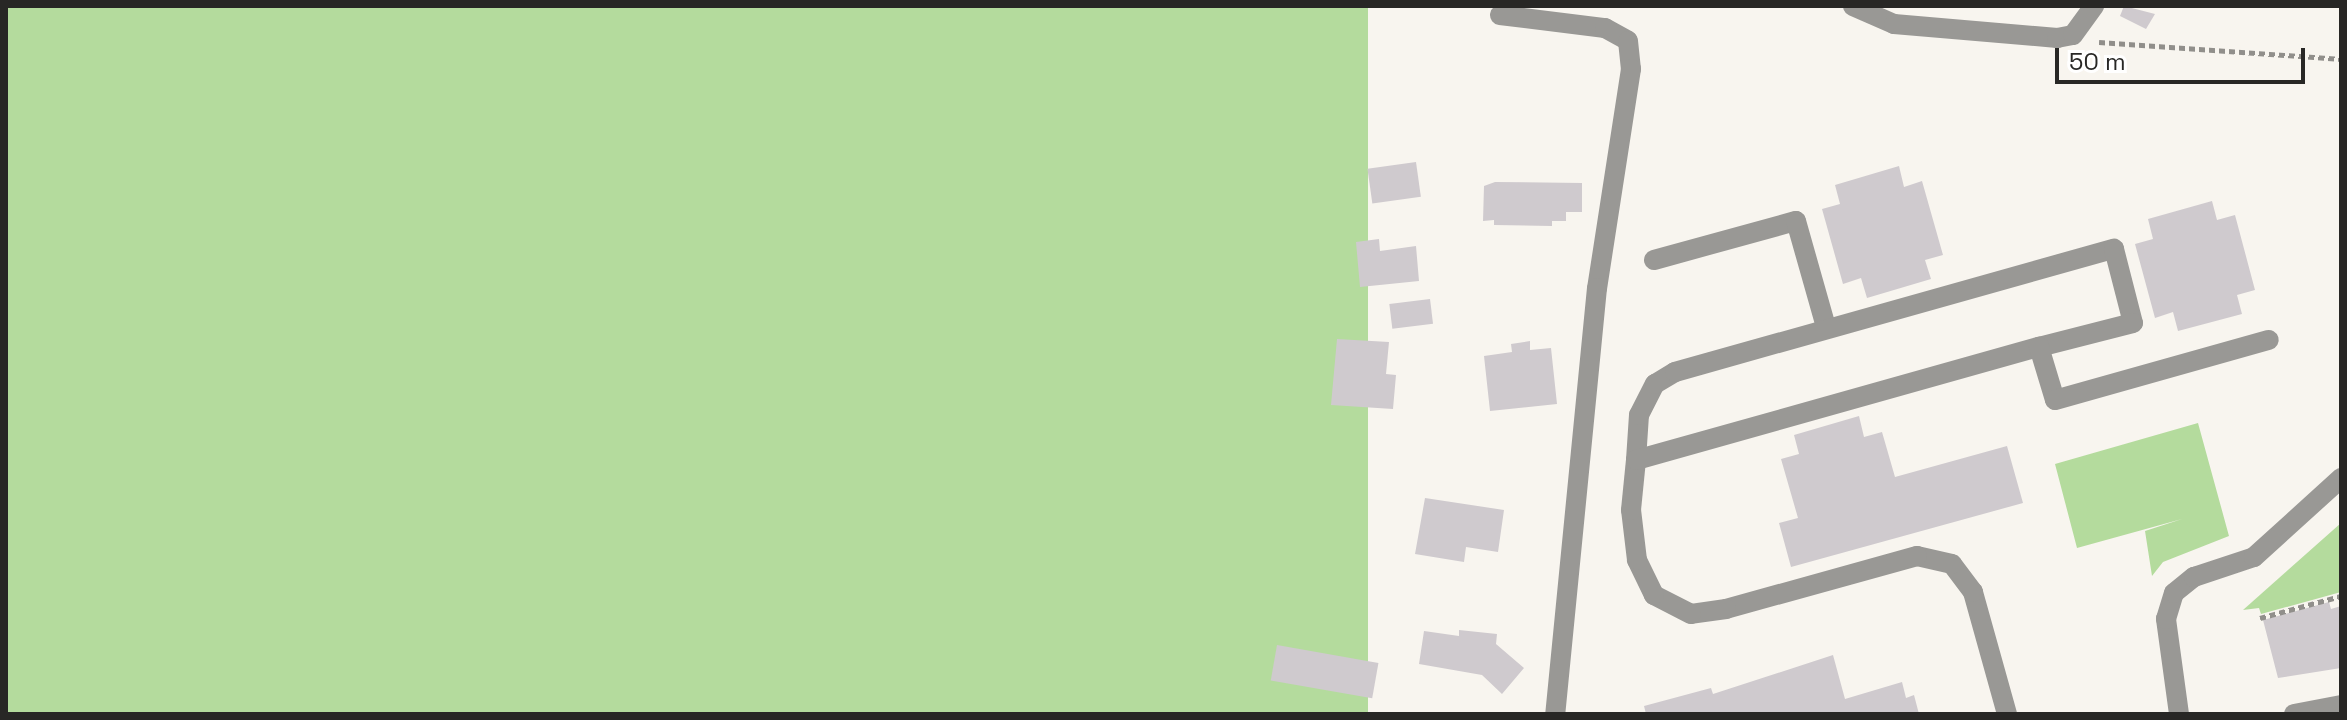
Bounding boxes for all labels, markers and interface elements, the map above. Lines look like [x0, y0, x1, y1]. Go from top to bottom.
scale bar [2059, 32, 2309, 82]
text: 50 m [2069, 46, 2126, 77]

